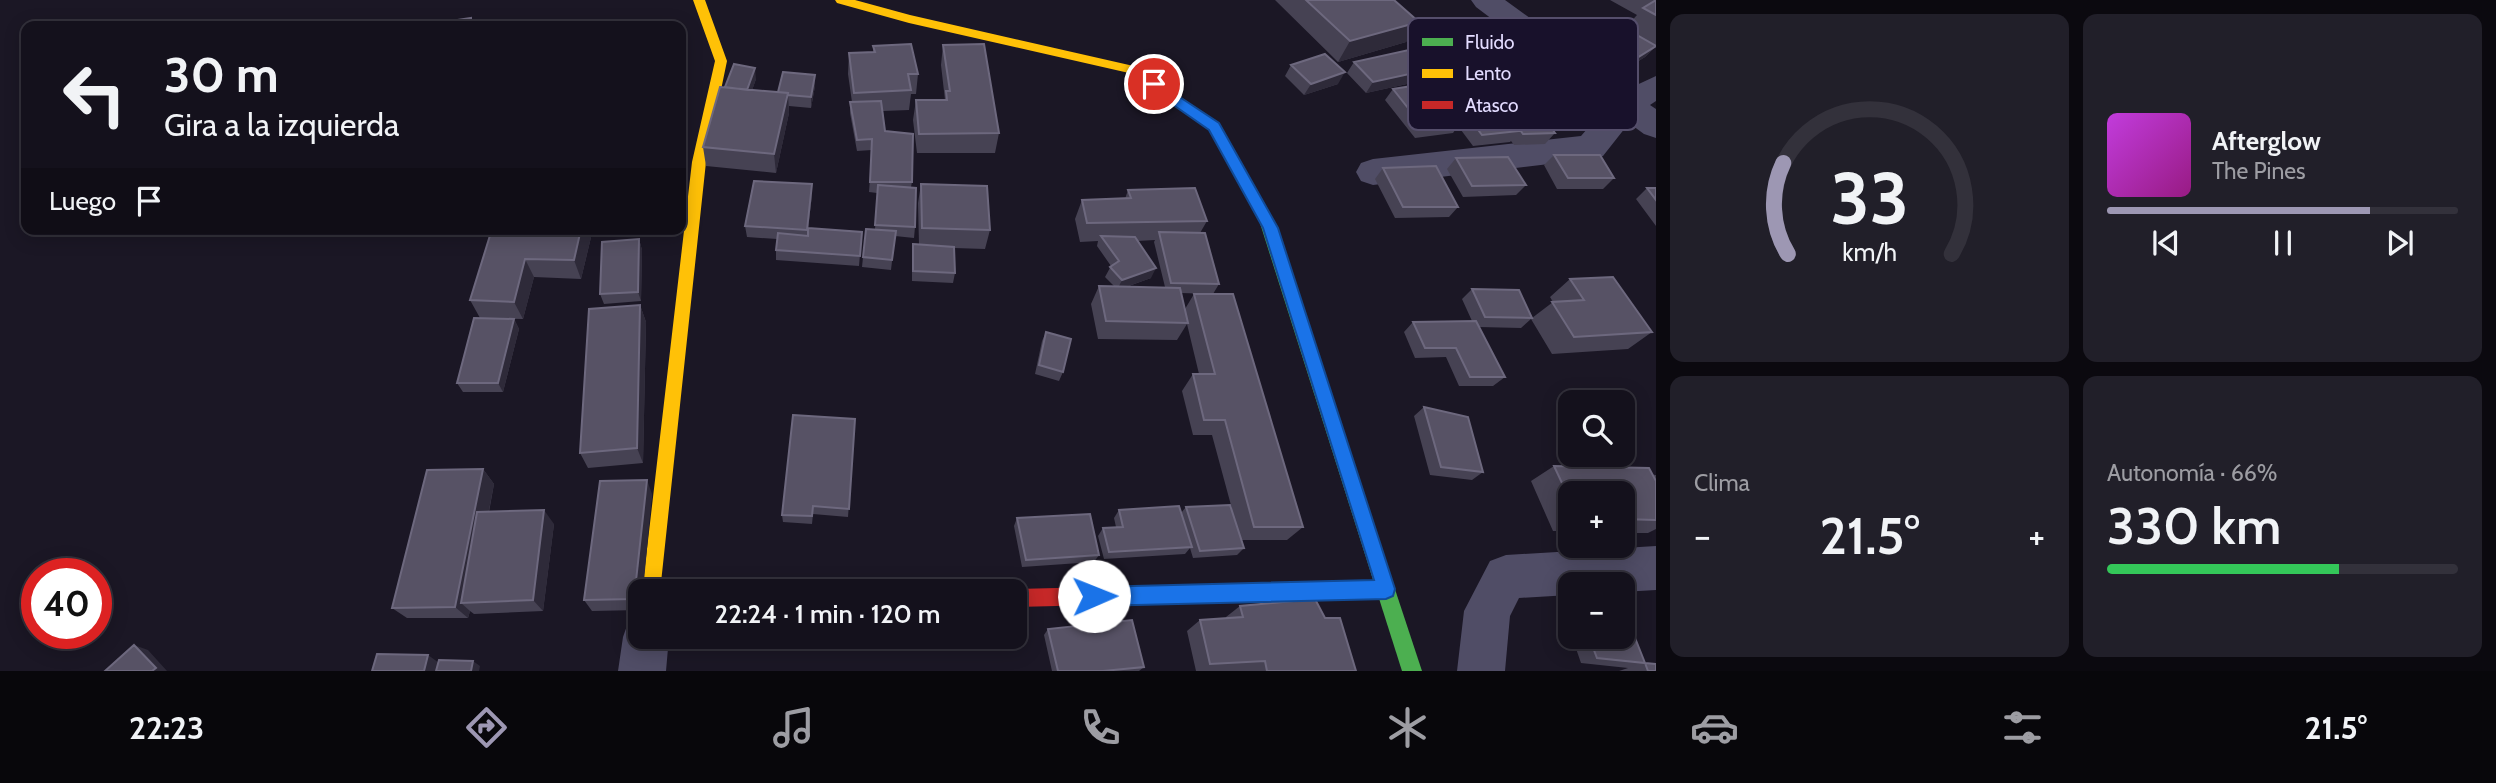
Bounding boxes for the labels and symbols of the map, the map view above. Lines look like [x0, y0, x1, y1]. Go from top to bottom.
legend [1408, 18, 1638, 130]
text: Fluido [1465, 31, 1514, 54]
pin [1124, 54, 1184, 114]
text: Lento [1465, 62, 1511, 85]
text: Atasco [1465, 94, 1519, 117]
speed limit sign: 40 [21, 558, 112, 649]
position arrow [1057, 559, 1131, 633]

